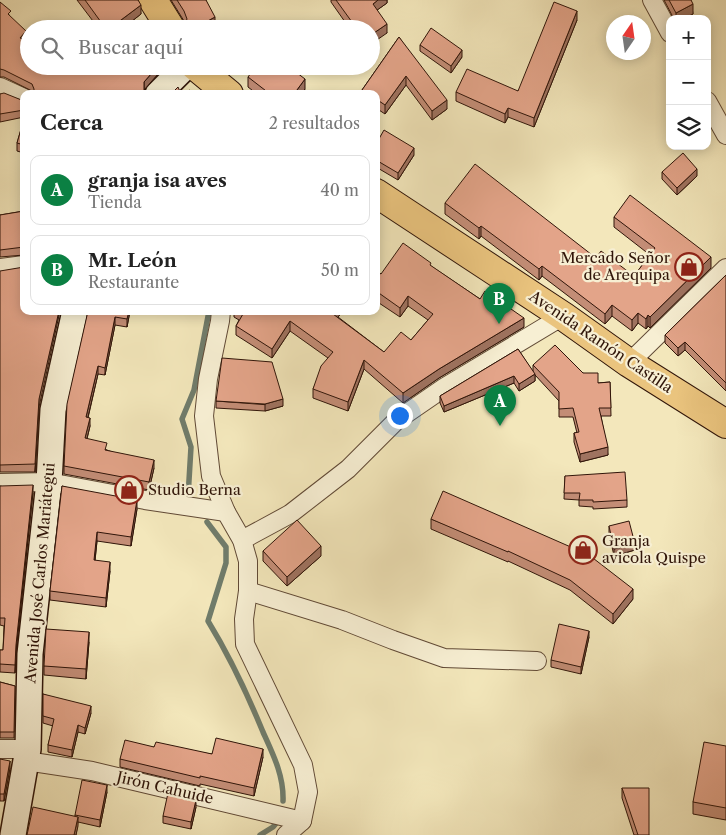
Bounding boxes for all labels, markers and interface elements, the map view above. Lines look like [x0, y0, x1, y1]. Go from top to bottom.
north arrow [606, 15, 651, 60]
map controls [666, 15, 711, 150]
button: + [666, 15, 711, 60]
search box [20, 20, 380, 75]
icon: search [38, 34, 66, 62]
text: Buscar aquí [78, 36, 183, 59]
button: − [666, 60, 711, 105]
button: layers [666, 105, 711, 150]
text: Cerca [40, 110, 103, 135]
text: 2 resultados [269, 113, 360, 133]
text: granja isa aves [88, 169, 227, 192]
text: A [51, 180, 63, 200]
text: 40 m [320, 180, 359, 200]
text: Tienda [88, 192, 142, 212]
place label: Mercado Señor de Arequipa [560, 248, 671, 284]
text: Mr. León [88, 249, 177, 272]
shop icon: Mercado Señor de Arequipa [674, 252, 704, 282]
text: B [51, 260, 63, 280]
text: 50 m [321, 260, 359, 280]
text: Restaurante [88, 272, 179, 292]
pin: B [483, 283, 515, 324]
street label: Avenida Ramón Castilla [525, 286, 677, 397]
pin: A [484, 385, 516, 426]
your location [387, 403, 413, 429]
street label: Avenida José Carlos Mariátegui [20, 461, 59, 685]
shop icon: Studio Berna [114, 475, 144, 505]
place label: Studio Berna [148, 480, 241, 499]
place label: Granja avicola Quispe [602, 531, 706, 567]
shop icon: Granja avicola Quispe [568, 535, 598, 565]
street label: Jirón Cahuide [113, 767, 215, 808]

